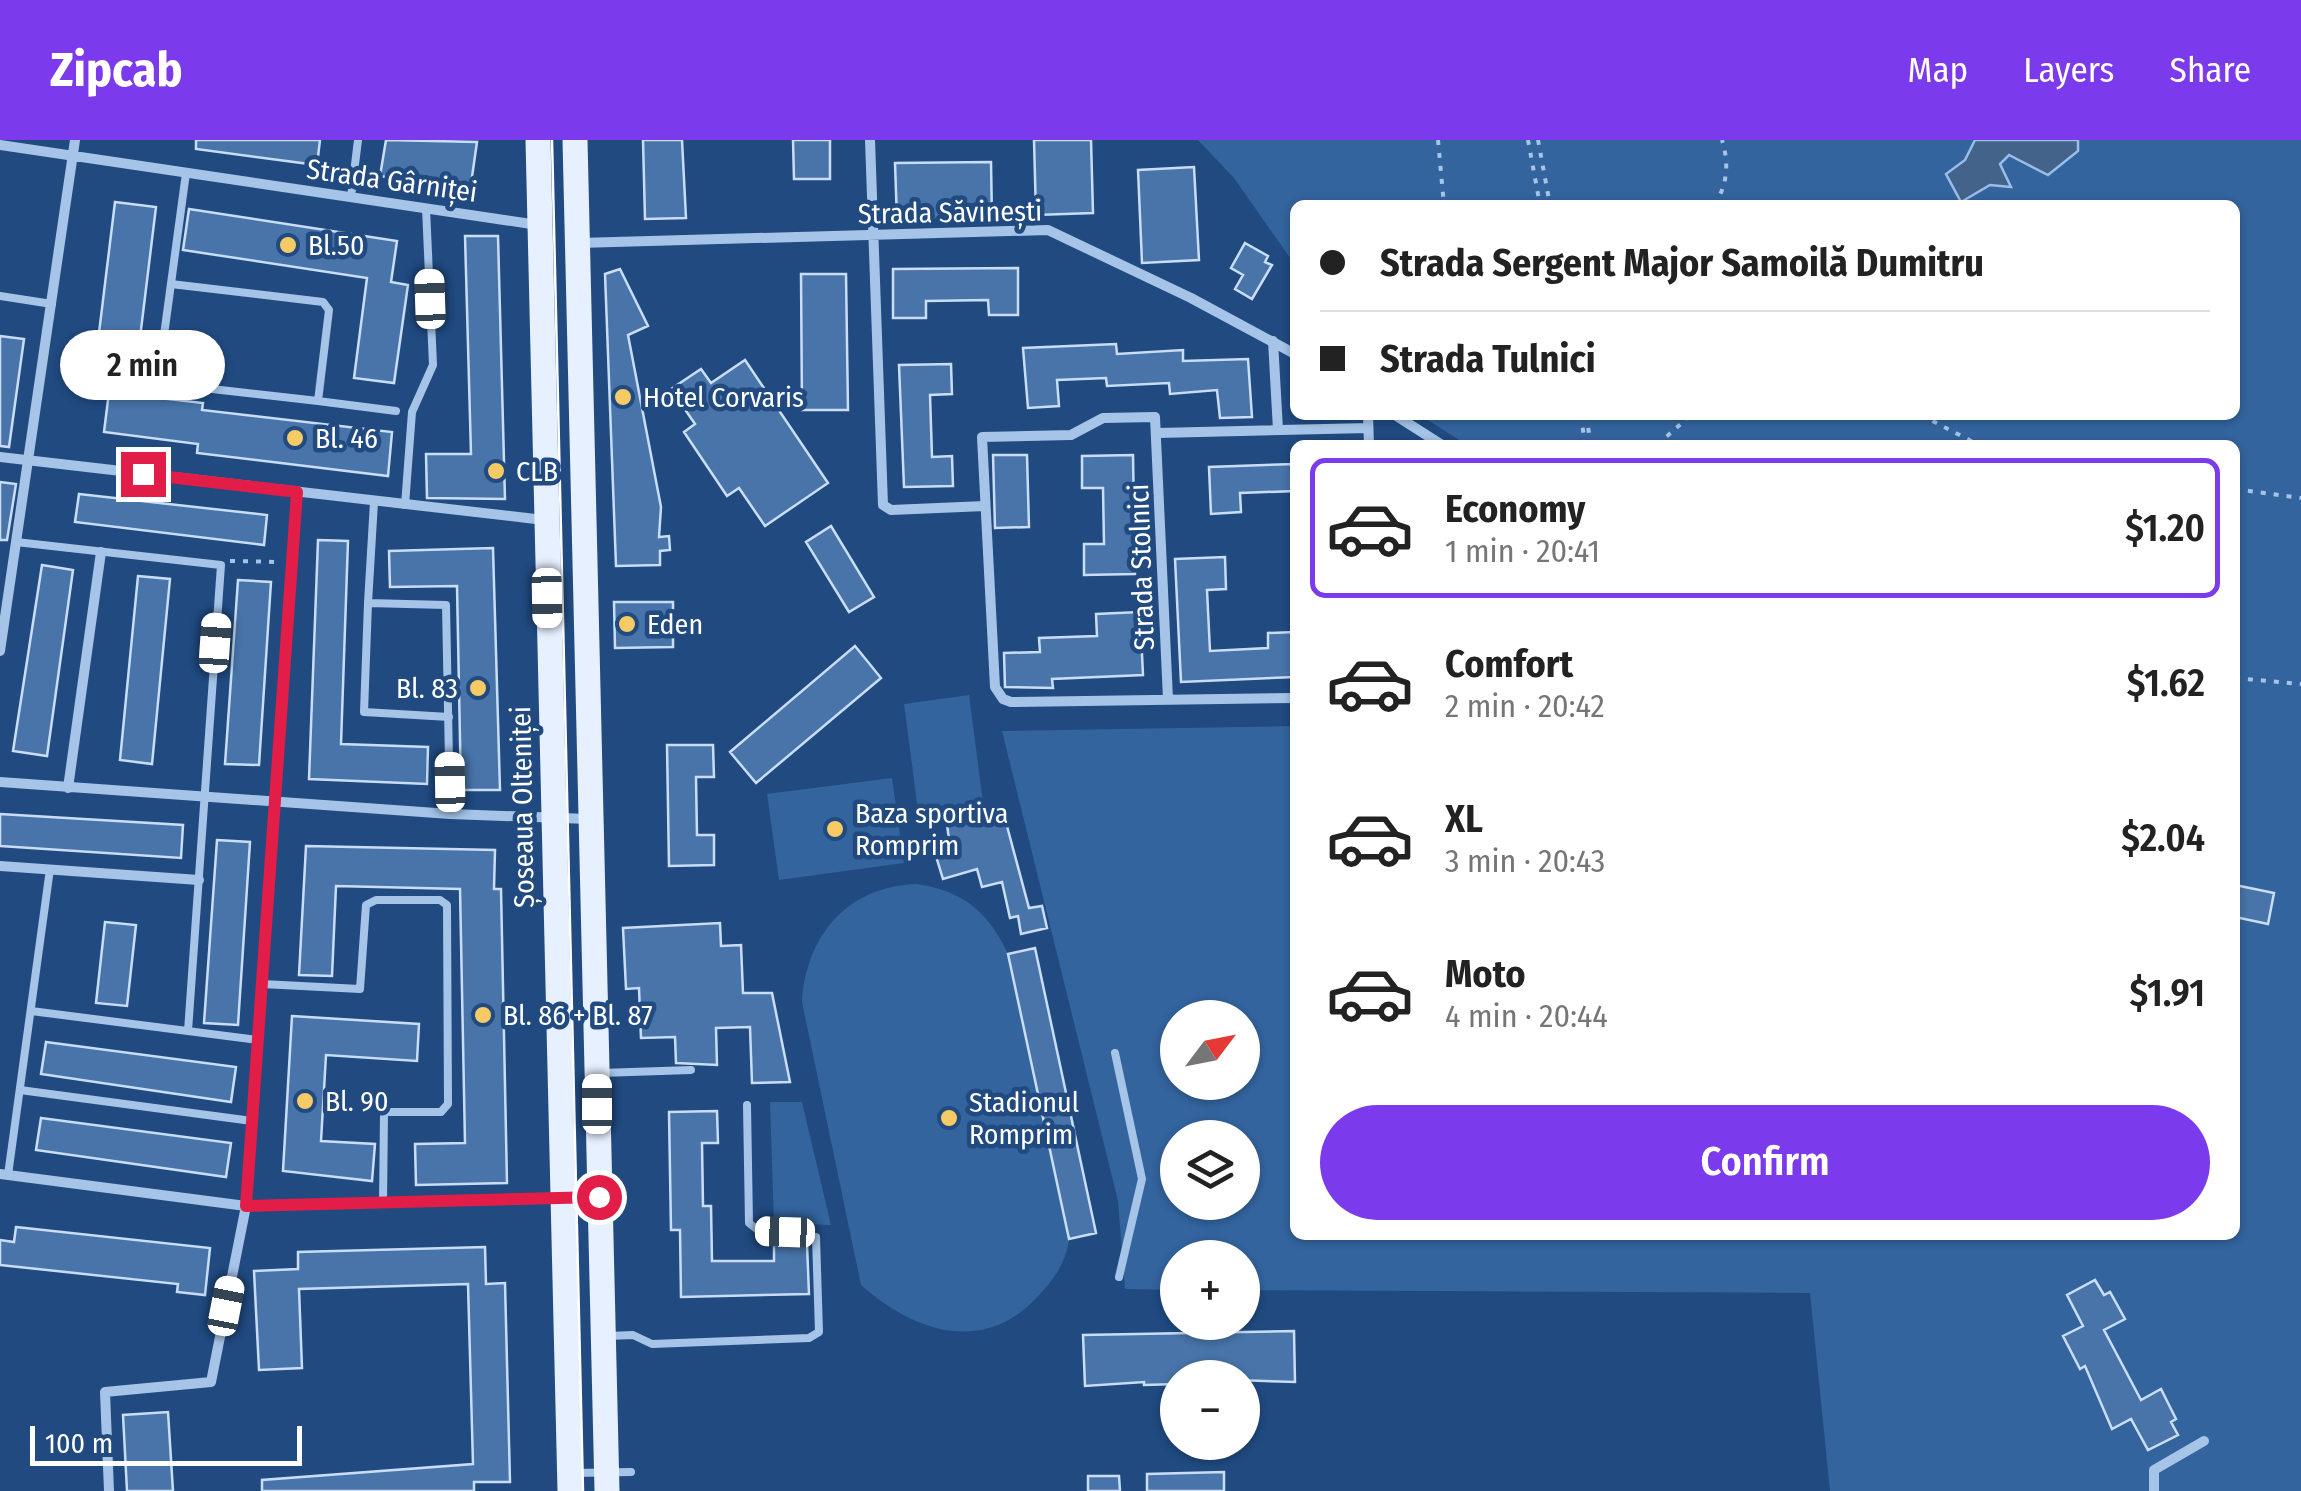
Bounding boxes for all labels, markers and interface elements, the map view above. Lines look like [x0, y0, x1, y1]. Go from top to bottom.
text: Zipcab [50, 41, 182, 99]
text: Map [1908, 49, 1968, 91]
text: Layers [2023, 49, 2115, 91]
text: Share [2170, 49, 2251, 91]
street label: Strada Gârniței [304, 152, 479, 210]
street label: Strada Săvinești [858, 194, 1043, 232]
place label: Bl.50 [308, 229, 364, 262]
marker: Bl.50 [277, 234, 299, 256]
text: Strada Sergent Major Samoilă Dumitru [1380, 240, 1984, 286]
car [414, 268, 446, 330]
callout: 2 min [61, 329, 226, 399]
text: Strada Tulnici [1380, 336, 1596, 382]
text: 2 min [107, 346, 178, 384]
place label: Hotel Corvaris [643, 381, 804, 414]
marker: Hotel Corvaris [612, 386, 634, 408]
place label: Bl. 46 [315, 422, 378, 455]
marker: Bl. 46 [284, 427, 306, 449]
route end [121, 452, 166, 497]
place label: CLB [516, 455, 558, 488]
marker: CLB [485, 460, 507, 482]
street label: Strada Stolnici [1122, 483, 1161, 651]
icon: car [1325, 483, 1415, 573]
text: Economy [1445, 486, 1585, 532]
text: $1.20 [2125, 505, 2205, 551]
text: 1 min · 20:41 [1445, 532, 1600, 570]
car [531, 568, 563, 628]
place label: Eden [647, 608, 703, 641]
car [198, 612, 232, 674]
marker: Eden [616, 613, 638, 635]
icon: car [1325, 638, 1415, 728]
text: Comfort [1445, 641, 1573, 687]
text: $1.62 [2127, 660, 2205, 706]
place label: Bl. 83 [396, 672, 458, 705]
marker: Bl. 83 [467, 677, 489, 699]
text: 2 min · 20:42 [1445, 687, 1605, 725]
street label: Șoseaua Olteniței [504, 706, 542, 908]
car [434, 752, 466, 812]
icon: car [1325, 793, 1415, 883]
text: XL [1445, 796, 1483, 842]
place label: Baza sportiva Romprim [855, 797, 1008, 862]
text: $2.04 [2121, 815, 2205, 861]
marker: Baza sportiva Romprim [824, 818, 846, 840]
text: 3 min · 20:43 [1445, 842, 1605, 880]
icon: car [1325, 948, 1415, 1038]
text: Moto [1445, 951, 1526, 997]
text: $1.91 [2129, 970, 2205, 1016]
text: 4 min · 20:44 [1445, 997, 1608, 1035]
place label: Bl. 86 + Bl. 87 [503, 999, 653, 1032]
north arrow [1160, 1000, 1260, 1100]
map controls [1160, 1000, 1260, 1460]
marker: Bl. 86 + Bl. 87 [472, 1004, 494, 1026]
car [582, 1074, 612, 1134]
place label: Bl. 90 [325, 1085, 389, 1118]
place label: Stadionul Romprim [969, 1086, 1079, 1151]
marker: Bl. 90 [294, 1090, 316, 1112]
button: Confirm [1320, 1105, 2210, 1220]
marker: Stadionul Romprim [938, 1107, 960, 1129]
button: layers [1160, 1120, 1260, 1220]
route start [577, 1175, 622, 1220]
car [754, 1216, 816, 1248]
button: + [1160, 1240, 1260, 1340]
car [206, 1274, 246, 1338]
button: − [1160, 1360, 1260, 1460]
scale bar [30, 1421, 302, 1466]
text: 100 m [45, 1427, 113, 1460]

